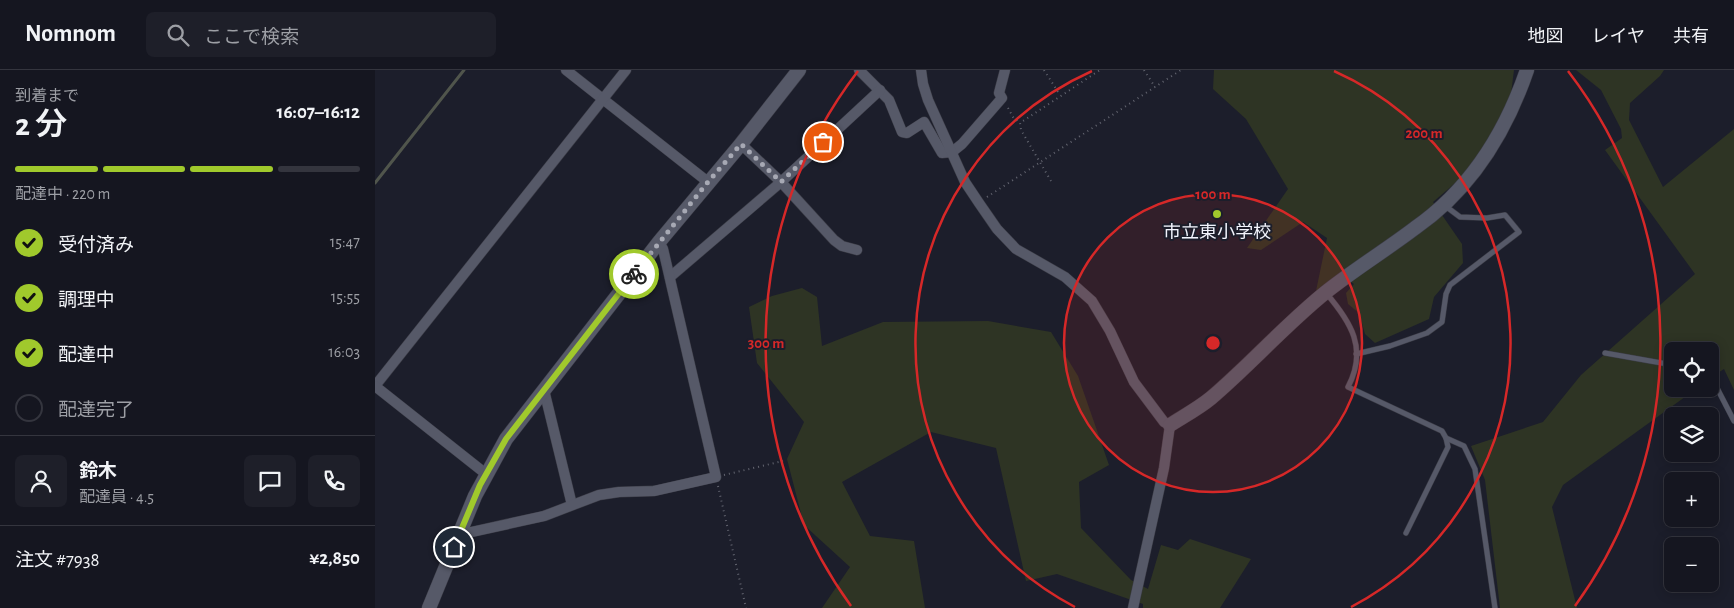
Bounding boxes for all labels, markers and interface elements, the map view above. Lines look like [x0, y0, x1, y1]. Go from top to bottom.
search box [146, 12, 496, 57]
icon: search [164, 21, 192, 49]
text: Nomnom [25, 22, 116, 46]
text: ここで検索 [204, 28, 299, 47]
text: 地図 [1528, 28, 1564, 46]
text: レイヤ [1592, 28, 1645, 46]
text: 共有 [1673, 28, 1709, 46]
text: 到着まで [15, 88, 79, 104]
text: 16:07–16:12 [277, 103, 360, 122]
text: 2 分 [15, 109, 67, 141]
pin [802, 121, 844, 163]
text: 200 m [1405, 126, 1443, 141]
icon: bag [809, 128, 837, 156]
text: 配達中 · 220 m [15, 186, 110, 202]
text: 100 m [1195, 187, 1231, 202]
marker: 市立東小学校 [1211, 208, 1223, 220]
place label: 市立東小学校 [1163, 222, 1271, 242]
icon: check [15, 229, 43, 257]
text: 15:47 [330, 234, 360, 250]
text: 受付済み [58, 236, 134, 255]
courier [609, 249, 659, 299]
icon: bike [620, 260, 648, 288]
icon: check [15, 284, 43, 312]
text: 15:55 [331, 289, 360, 305]
text: 調理中 [58, 291, 115, 310]
centre of rings [1204, 334, 1222, 352]
text: 300 m [748, 336, 784, 351]
icon: check [15, 339, 43, 367]
map controls [1664, 342, 1719, 592]
button: locate [1664, 342, 1719, 397]
text: 16:03 [328, 344, 360, 360]
text: 配達中 [58, 346, 115, 365]
text: 配達完了 [58, 401, 134, 420]
button: layers [1664, 407, 1719, 462]
button: person [15, 455, 67, 507]
button: chat [244, 455, 296, 507]
button: phone [308, 455, 360, 507]
text: 鈴木 [79, 462, 117, 481]
button: + [1664, 472, 1719, 527]
text: 配達員 · 4.5 [79, 489, 154, 505]
pin [433, 526, 475, 568]
icon: home [440, 533, 468, 561]
button: − [1664, 537, 1719, 592]
text: ¥2,850 [309, 549, 360, 568]
text: 注文 #7938 [15, 551, 100, 570]

